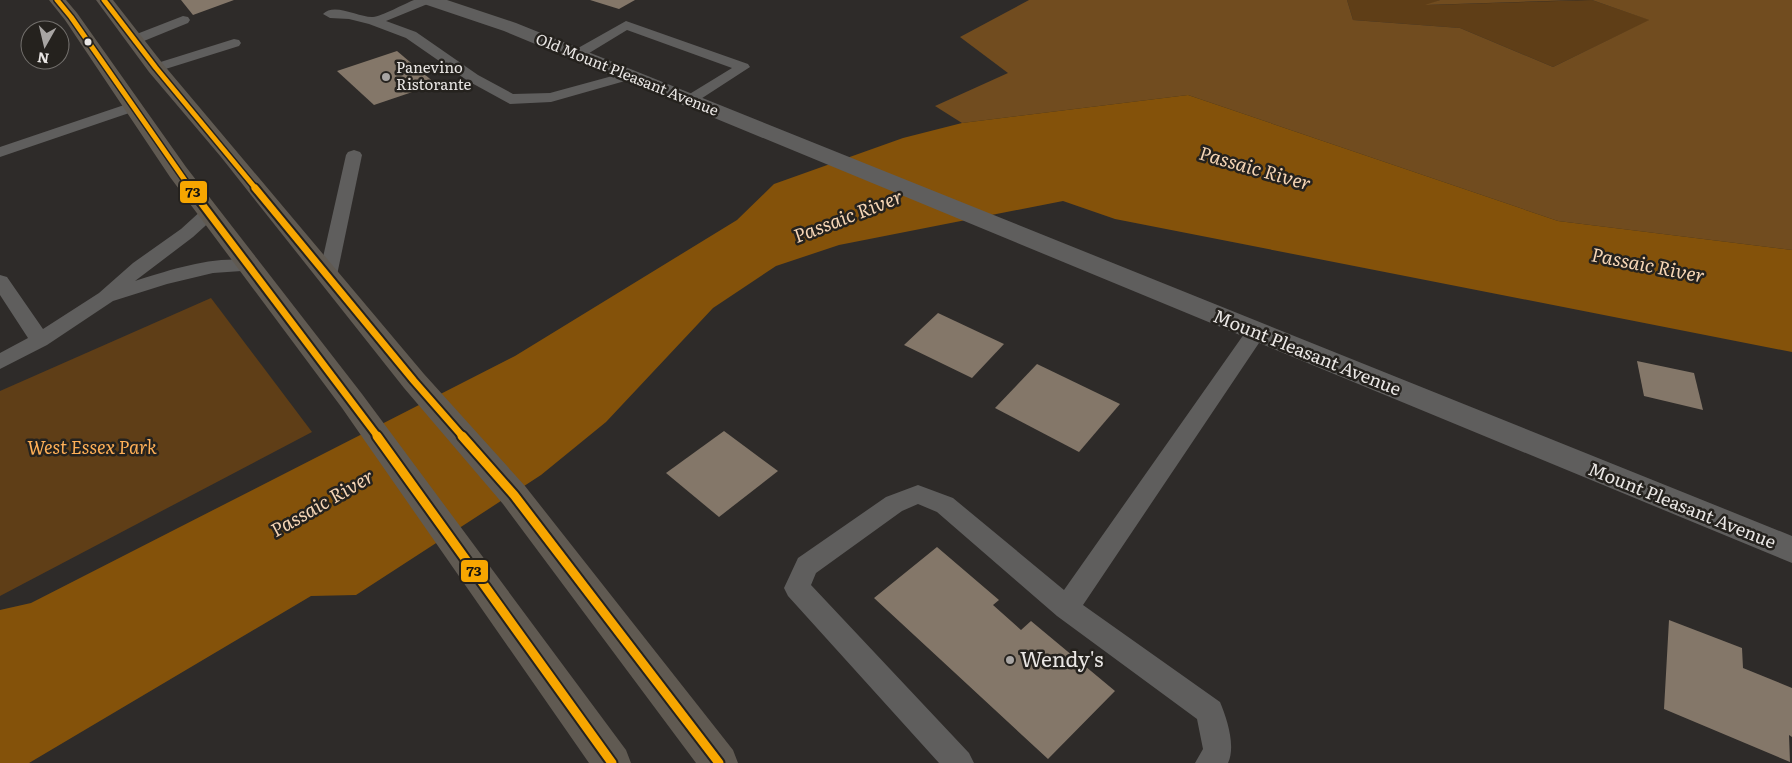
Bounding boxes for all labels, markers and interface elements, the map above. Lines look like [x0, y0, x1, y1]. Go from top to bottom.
north arrow [20, 20, 70, 70]
street label: Old Mount Pleasant Avenue [533, 26, 723, 121]
unlabelled marker [83, 37, 93, 47]
text: N [36, 48, 50, 70]
place label: Panevino Ristorante [396, 55, 472, 95]
marker: Panevino Ristorante [380, 71, 392, 83]
water label: Passaic River [1196, 138, 1315, 196]
line badge: 73 [179, 180, 208, 204]
text: 73 [185, 181, 201, 201]
water label: Passaic River [789, 181, 907, 249]
water label: Passaic River [1589, 239, 1708, 289]
street label: Mount Pleasant Avenue [1210, 302, 1406, 402]
park label: West Essex Park [27, 433, 157, 460]
street label: Mount Pleasant Avenue [1585, 455, 1781, 555]
water label: Passaic River [265, 461, 378, 543]
line badge: 73 [460, 559, 489, 583]
text: 73 [466, 560, 482, 580]
place label: Wendy's [1020, 642, 1104, 673]
marker: Wendy's [1004, 654, 1016, 666]

